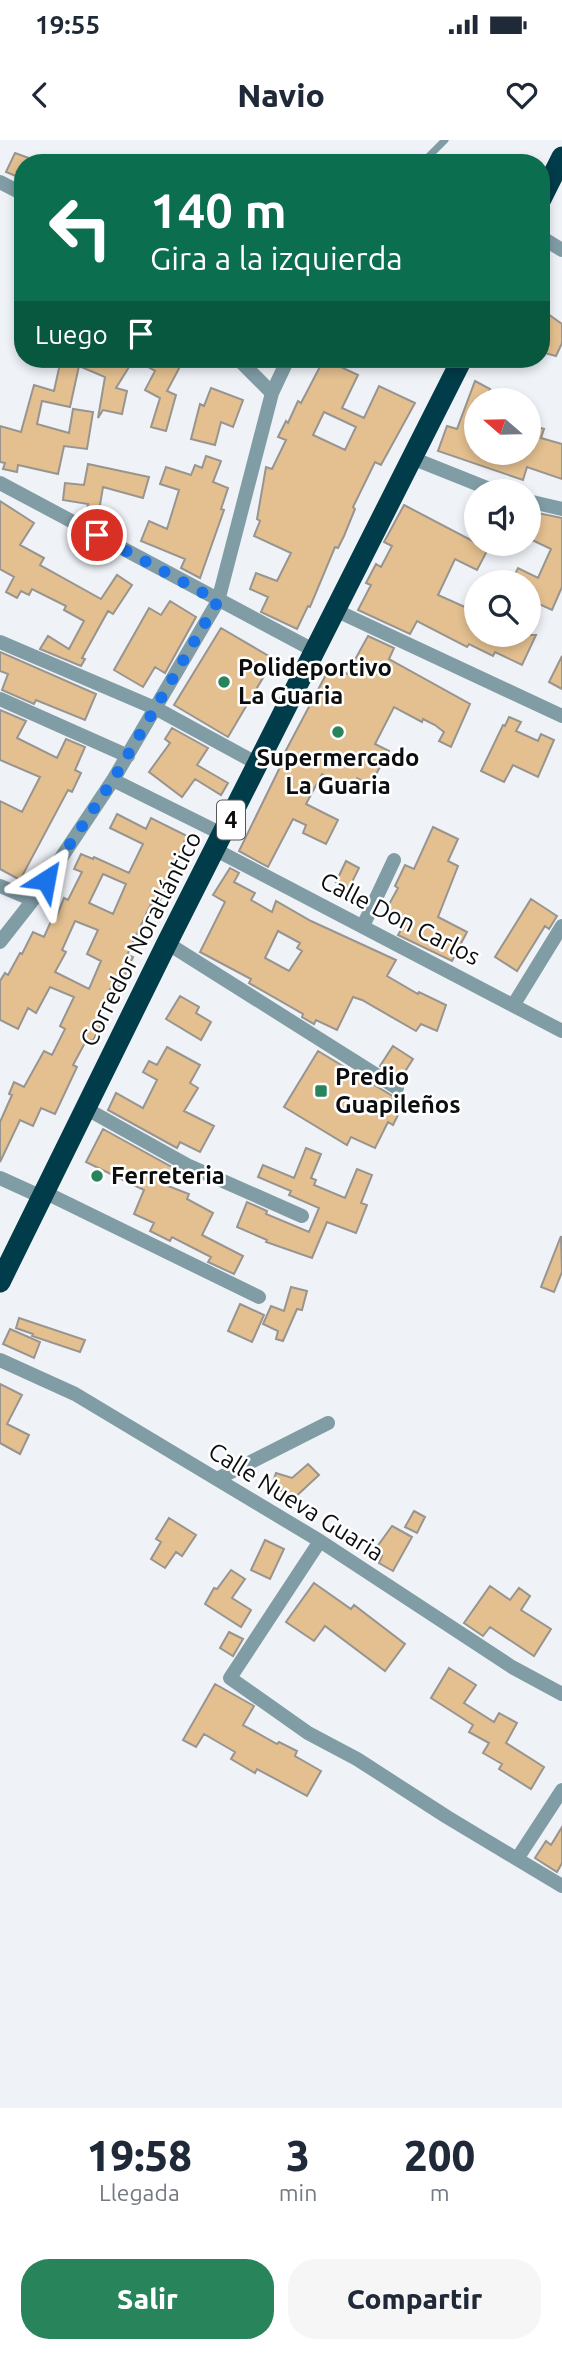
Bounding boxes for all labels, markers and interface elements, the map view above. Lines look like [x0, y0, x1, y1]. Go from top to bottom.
text: 19:55 [35, 10, 100, 39]
icon: back [21, 76, 59, 114]
icon: heart [503, 76, 541, 114]
text: Navio [237, 77, 325, 113]
icon: left [35, 182, 126, 273]
text: 140 m [150, 182, 287, 237]
text: Gira a la izquierda [150, 240, 403, 276]
icon: arrive [122, 315, 160, 353]
text: Luego [35, 320, 108, 349]
north arrow [464, 388, 541, 466]
map controls [464, 388, 541, 647]
button: sound [464, 479, 541, 556]
pin [67, 505, 127, 565]
icon: arrive [78, 516, 116, 554]
button: search [464, 570, 541, 647]
place label: Polideportivo La Guaria [238, 654, 392, 709]
marker: Polideportivo La Guaria [216, 674, 232, 690]
marker: Supermercado La Guaria [330, 724, 346, 740]
place label: Supermercado La Guaria [256, 744, 420, 799]
road number: 4 [217, 800, 245, 840]
street label: Corredor Noratlántico [75, 827, 207, 1051]
position arrow [9, 843, 83, 917]
street label: Calle Don Carlos [316, 867, 485, 970]
place label: Predio Guapileños [335, 1063, 461, 1118]
marker: Predio Guapileños [313, 1083, 329, 1099]
place label: Ferreteria [111, 1162, 225, 1189]
marker: Ferreteria [89, 1168, 105, 1184]
street label: Calle Nueva Guaria [204, 1437, 389, 1566]
text: 19:58 [87, 2132, 192, 2179]
text: 3 [286, 2132, 310, 2179]
text: 200 [404, 2132, 475, 2179]
text: Llegada [99, 2180, 180, 2205]
text: min [279, 2180, 317, 2205]
text: m [430, 2180, 450, 2205]
button: Salir [21, 2259, 274, 2339]
button: Compartir [288, 2259, 541, 2339]

